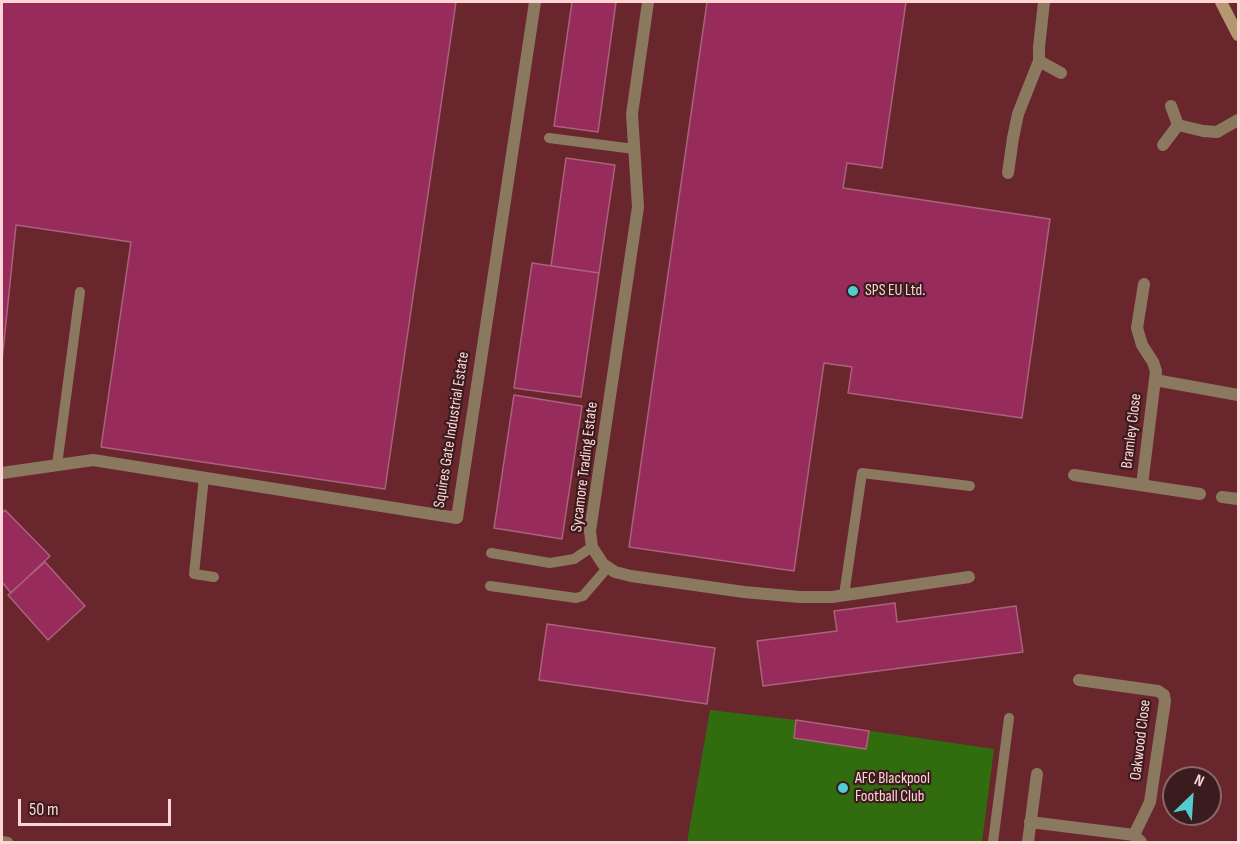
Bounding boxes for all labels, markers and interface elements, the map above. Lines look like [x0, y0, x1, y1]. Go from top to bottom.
place label: SPS EU Ltd. [865, 281, 925, 301]
marker: SPS EU Ltd. [846, 284, 860, 298]
street label: Squires Gate Industrial Estate [430, 351, 474, 509]
street label: Bramley Close [1118, 392, 1146, 470]
street label: Sycamore Trading Estate [567, 401, 603, 533]
street label: Oakwood Close [1127, 699, 1155, 781]
north arrow [1162, 766, 1222, 826]
place label: AFC Blackpool Football Club [855, 769, 930, 807]
text: N [1191, 771, 1207, 791]
marker: AFC Blackpool Football Club [836, 781, 850, 795]
scale bar [21, 787, 174, 825]
text: 50 m [29, 799, 59, 820]

